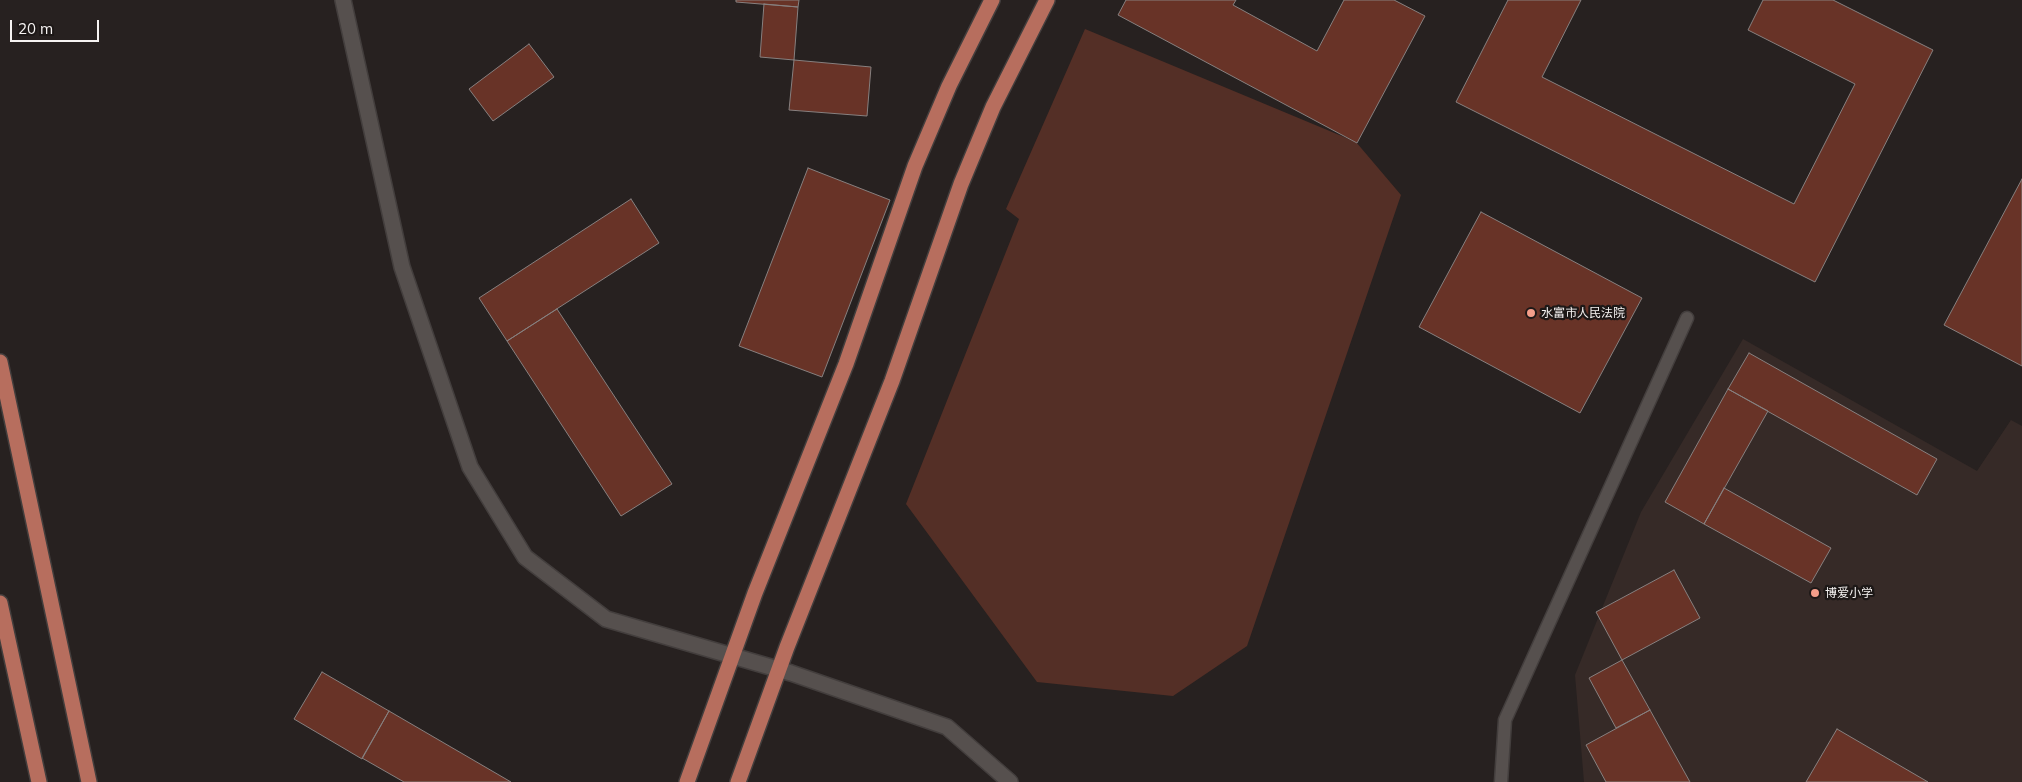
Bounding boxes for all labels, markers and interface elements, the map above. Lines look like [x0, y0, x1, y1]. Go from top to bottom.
scale bar [12, 10, 101, 42]
text: 20 m [18, 19, 53, 38]
place label: 水富市人民法院 [1541, 306, 1625, 320]
marker: 水富市人民法院 [1525, 307, 1537, 319]
place label: 博爱小学 [1825, 586, 1873, 600]
marker: 博爱小学 [1809, 587, 1821, 599]

